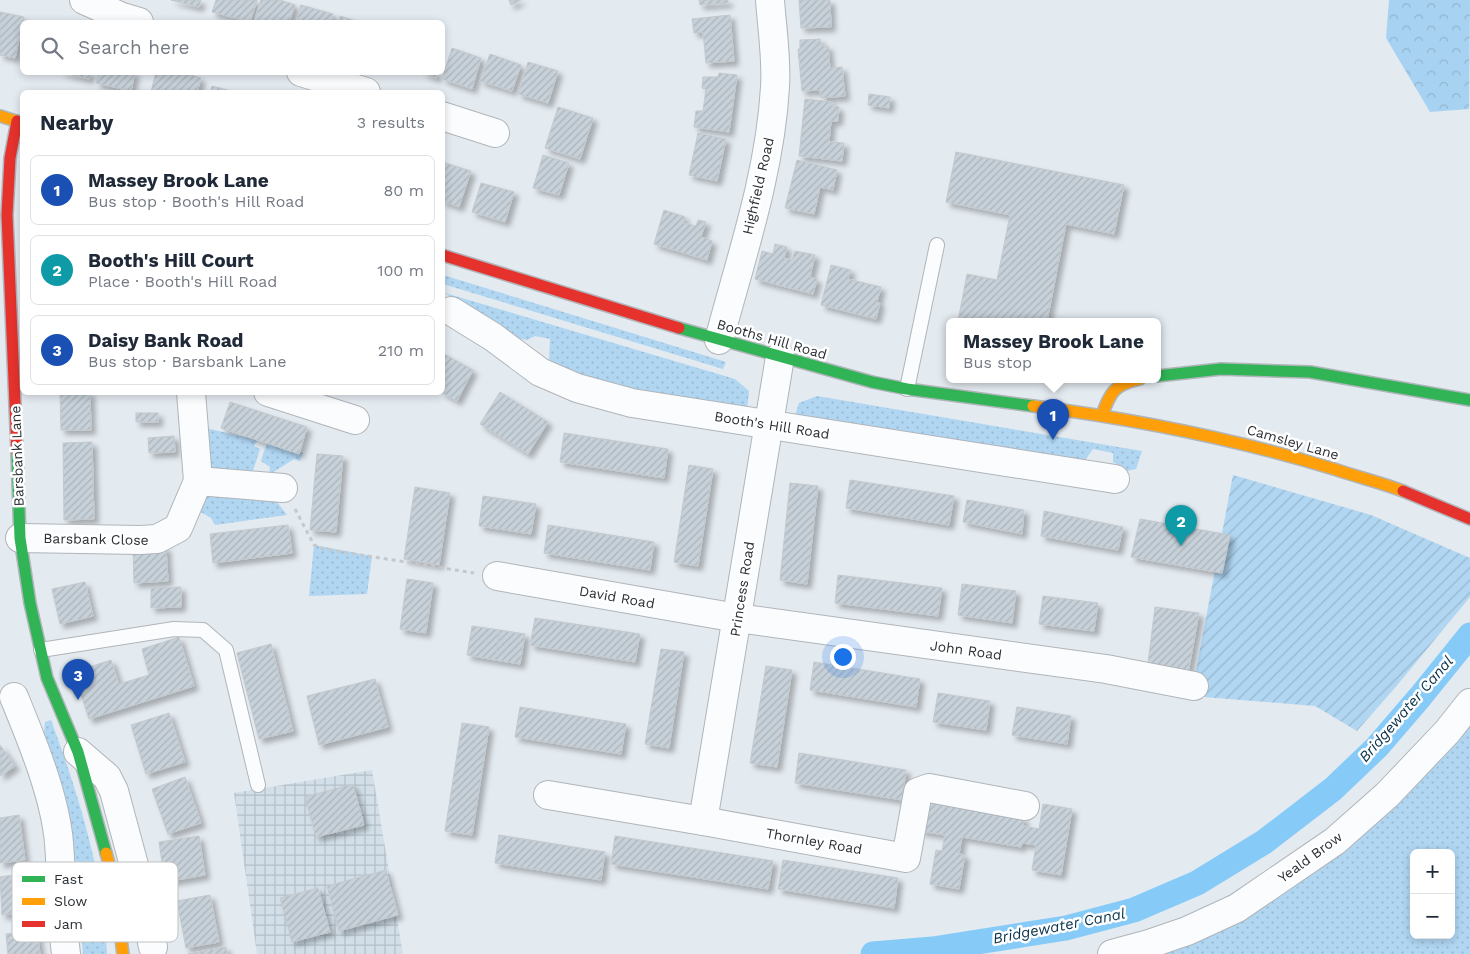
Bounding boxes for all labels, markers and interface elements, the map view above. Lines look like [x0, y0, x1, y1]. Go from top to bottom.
search box [20, 20, 445, 75]
icon: search [38, 34, 66, 62]
text: Search here [78, 36, 189, 59]
text: Nearby [40, 110, 113, 135]
text: 3 results [357, 113, 425, 132]
street label: Highfield Road [739, 136, 777, 236]
text: Massey Brook Lane [88, 169, 269, 192]
text: 1 [54, 181, 60, 200]
text: 80 m [383, 181, 424, 200]
text: Bus stop · Booth's Hill Road [88, 192, 304, 211]
text: Booth's Hill Court [88, 249, 254, 272]
text: 2 [52, 261, 62, 280]
text: 100 m [377, 261, 424, 280]
text: Place · Booth's Hill Road [88, 272, 277, 291]
street label: Booths Hill Road [715, 316, 829, 362]
popup [946, 318, 1161, 383]
text: Daisy Bank Road [88, 329, 244, 352]
text: Massey Brook Lane [963, 330, 1144, 353]
text: 3 [52, 341, 62, 360]
text: 210 m [378, 341, 424, 360]
text: Bus stop · Barsbank Lane [88, 352, 287, 371]
text: Bus stop [963, 353, 1032, 372]
pin: 1 [1037, 399, 1069, 440]
street label: Barsbank Lane [7, 405, 27, 507]
street label: Booth's Hill Road [713, 408, 831, 442]
street label: Camsley Lane [1245, 421, 1341, 463]
pin: 2 [1165, 505, 1197, 546]
street label: Barsbank Close [43, 530, 149, 548]
street label: Princess Road [727, 540, 757, 638]
street label: David Road [578, 582, 656, 612]
street label: John Road [929, 637, 1003, 663]
your location [830, 644, 856, 670]
water label: Bridgewater Canal [1355, 652, 1457, 766]
pin: 3 [62, 659, 94, 700]
street label: Thornley Road [765, 825, 863, 857]
street label: Yeald Brow [1275, 828, 1345, 886]
map controls [1410, 849, 1455, 939]
button: + [1410, 849, 1455, 894]
legend [12, 862, 178, 942]
text: Fast [54, 871, 83, 887]
text: Slow [54, 893, 87, 909]
button: − [1410, 894, 1455, 939]
water label: Bridgewater Canal [991, 904, 1127, 948]
text: Jam [54, 916, 83, 932]

